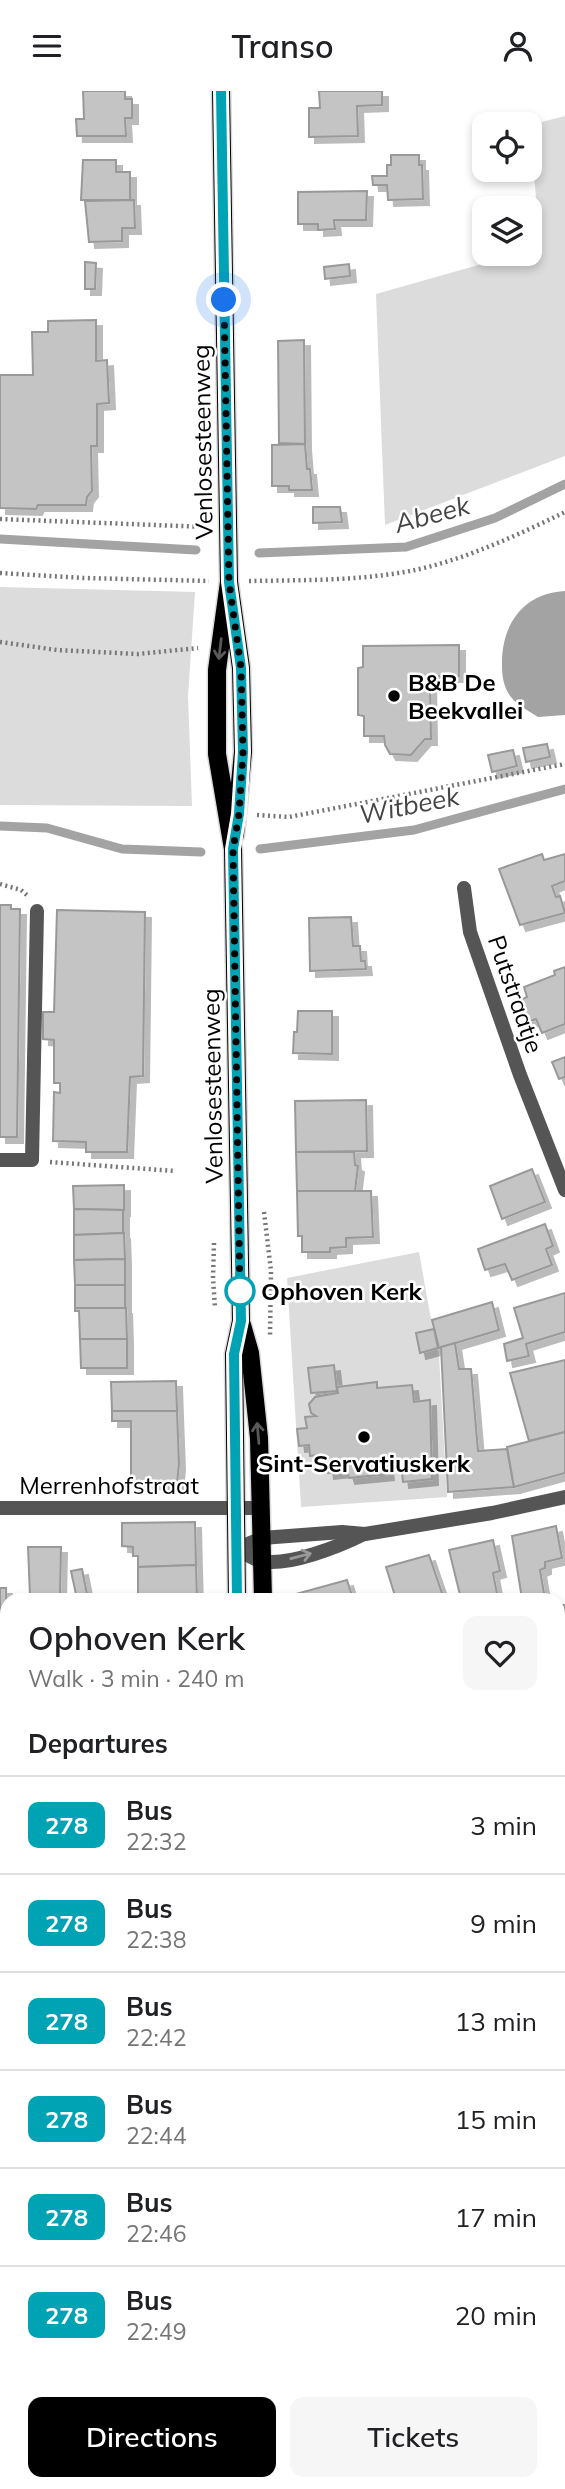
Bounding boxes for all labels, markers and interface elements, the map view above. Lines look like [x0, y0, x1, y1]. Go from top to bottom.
text: Transo [232, 26, 333, 66]
icon: menu [28, 27, 66, 65]
icon: person [499, 27, 537, 65]
map controls [472, 112, 542, 266]
button: locate [472, 112, 542, 182]
button: layers [472, 196, 542, 266]
your location [206, 282, 241, 317]
street label: Venlosesteenweg [185, 344, 219, 540]
water label: Abeek [390, 488, 474, 540]
one-way arrow [213, 638, 226, 660]
place label: B&B De Beekvallei [408, 667, 523, 725]
marker: B&B De Beekvallei [386, 688, 402, 704]
water label: Witbeek [356, 779, 463, 831]
street label: Putstraatje [482, 931, 550, 1057]
street label: Venlosesteenweg [195, 988, 229, 1184]
marker: Ophoven Kerk [225, 1276, 255, 1306]
place label: Ophoven Kerk [261, 1276, 422, 1306]
one-way arrow [251, 1423, 264, 1445]
marker: Sint-Servatiuskerk [356, 1429, 372, 1445]
place label: Sint-Servatiuskerk [258, 1448, 471, 1478]
street label: Merrenhofstraat [19, 1470, 199, 1500]
one-way arrow [289, 1549, 312, 1562]
button: heart [463, 1616, 537, 1690]
text: Ophoven Kerk [28, 1617, 245, 1658]
text: Walk · 3 min · 240 m [28, 1664, 245, 1693]
text: Departures [28, 1727, 168, 1760]
text: Bus [126, 1794, 172, 1827]
text: 3 min [470, 1809, 537, 1842]
text: 278 [45, 1810, 88, 1840]
text: 22:32 [126, 1827, 186, 1856]
text: Bus [126, 1892, 172, 1925]
text: 9 min [470, 1907, 537, 1940]
text: 278 [45, 1908, 88, 1938]
text: 22:38 [126, 1925, 186, 1954]
text: Bus [126, 1990, 172, 2023]
text: 13 min [455, 2005, 537, 2038]
text: 278 [45, 2006, 88, 2036]
text: 22:42 [126, 2023, 186, 2052]
text: Bus [126, 2088, 172, 2121]
text: 15 min [455, 2103, 537, 2136]
text: 278 [45, 2104, 88, 2134]
text: 22:44 [126, 2121, 186, 2150]
text: Bus [126, 2186, 172, 2219]
text: 17 min [455, 2201, 537, 2234]
text: 278 [45, 2202, 88, 2232]
text: 22:46 [126, 2219, 186, 2248]
text: Bus [126, 2284, 172, 2317]
text: 20 min [455, 2299, 537, 2332]
text: 278 [45, 2300, 88, 2330]
text: 22:49 [126, 2317, 186, 2346]
button: Directions [28, 2397, 276, 2477]
button: Tickets [290, 2397, 537, 2477]

